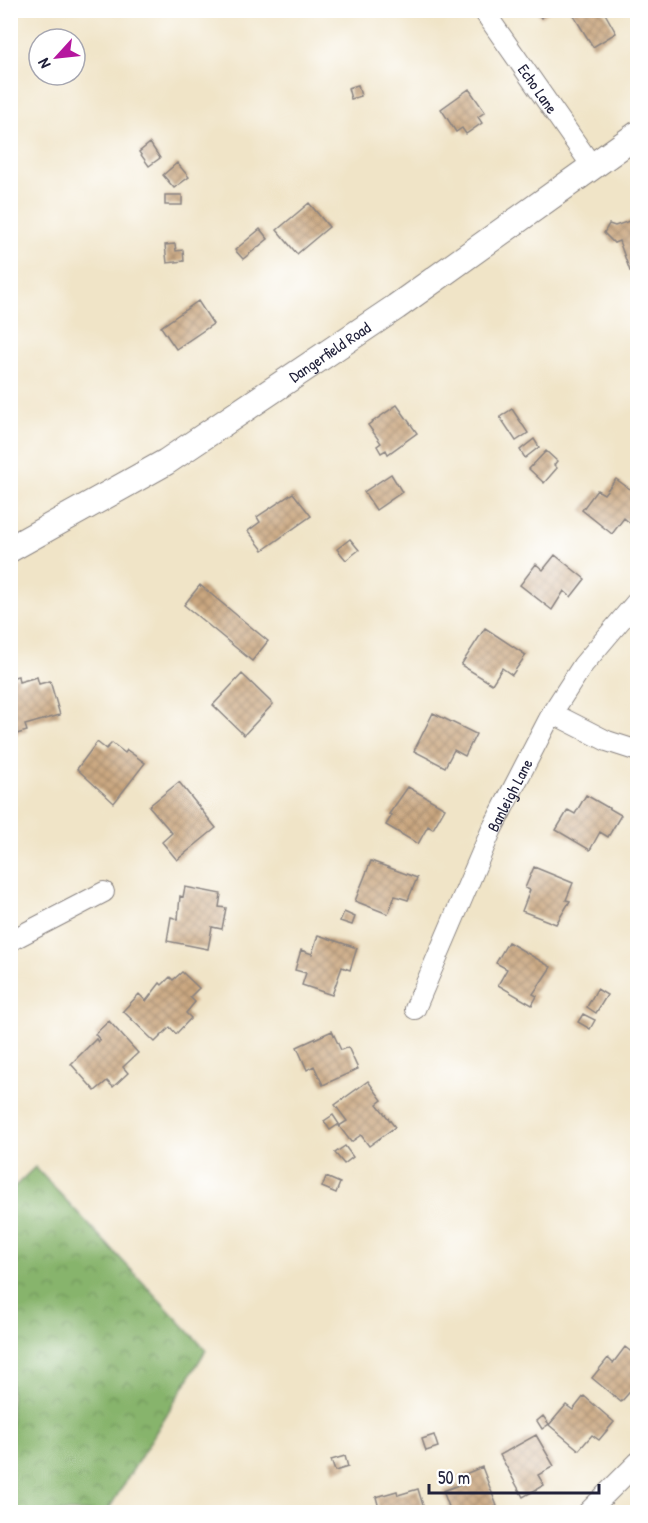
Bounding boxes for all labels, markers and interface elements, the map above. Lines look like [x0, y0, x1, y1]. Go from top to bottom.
north arrow [27, 27, 87, 87]
text: N [32, 55, 55, 73]
street label: Echo Lane [513, 59, 563, 118]
street label: Dangerfield Road [285, 316, 375, 387]
street label: Banleigh Lane [482, 754, 538, 835]
scale bar [429, 1457, 598, 1495]
text: 50 m [438, 1465, 470, 1490]

